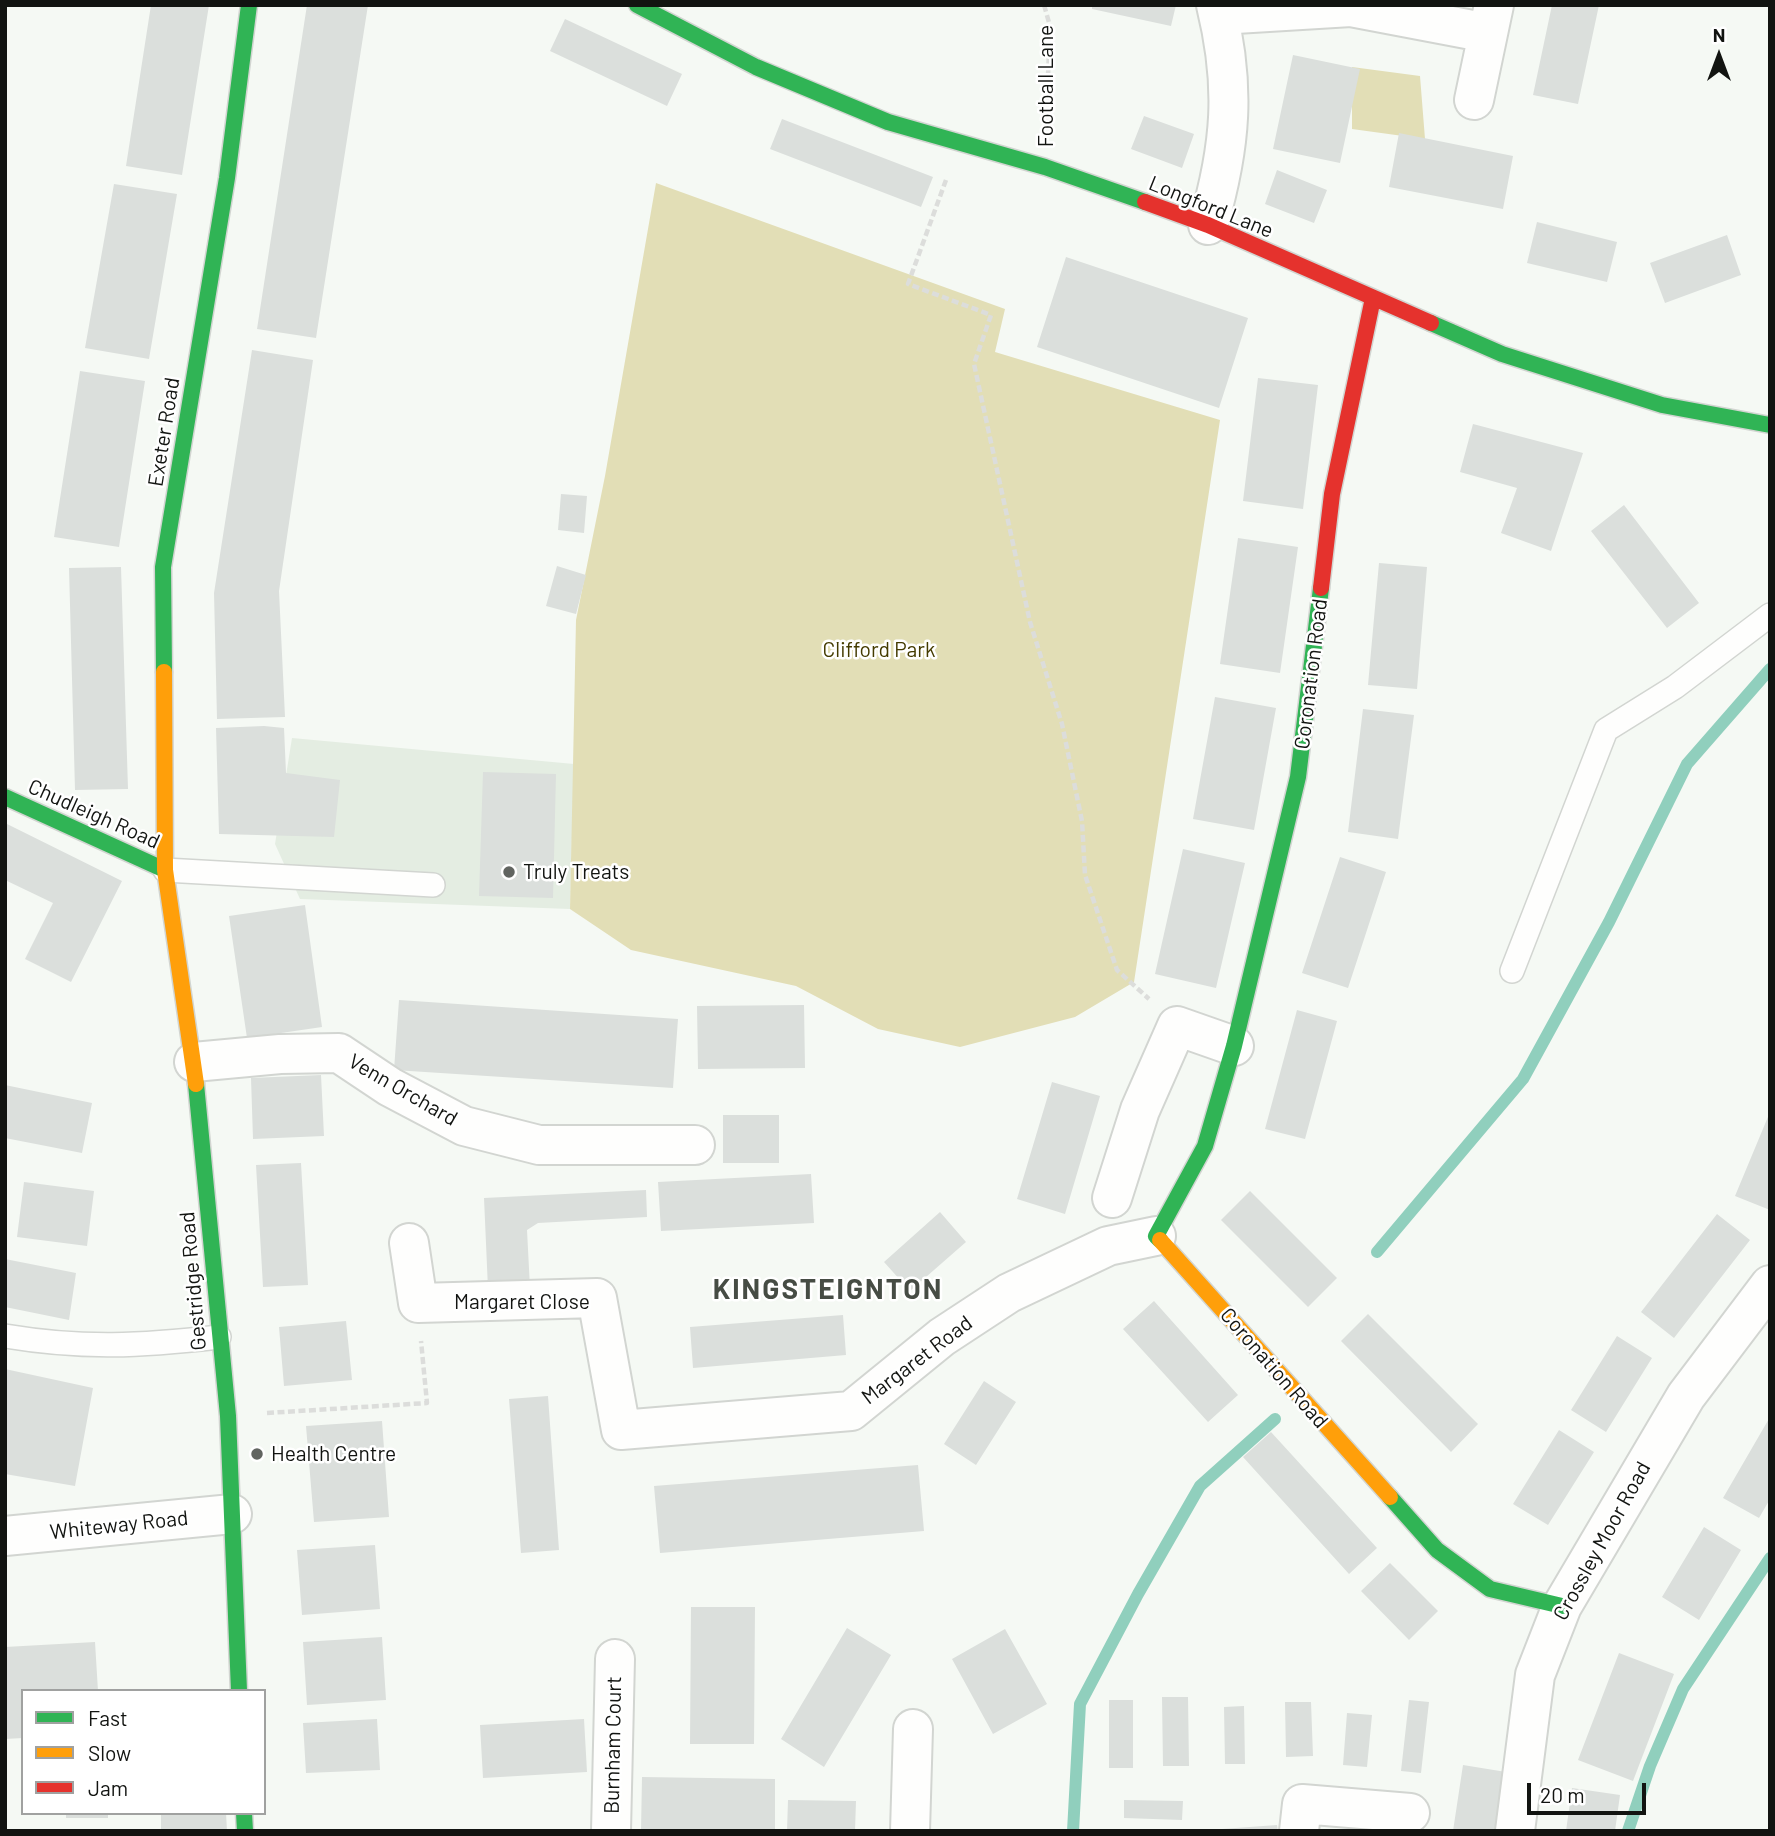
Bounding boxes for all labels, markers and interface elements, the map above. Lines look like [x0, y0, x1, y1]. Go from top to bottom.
north arrow [1684, 21, 1754, 91]
text: N [1713, 23, 1725, 46]
street label: Football Lane [1033, 25, 1059, 147]
street label: Longford Lane [1145, 171, 1277, 243]
street label: Exeter Road [143, 376, 185, 488]
street label: Coronation Road [1289, 597, 1333, 751]
park label: Clifford Park [823, 637, 935, 663]
street label: Chudleigh Road [24, 774, 164, 854]
place label: Truly Treats [523, 859, 629, 885]
marker: Truly Treats [501, 864, 517, 880]
street label: Venn Orchard [344, 1049, 462, 1131]
street label: Gestridge Road [174, 1211, 212, 1351]
district label: KINGSTEIGNTON [714, 1273, 942, 1307]
street label: Margaret Close [454, 1289, 590, 1315]
street label: Coronation Road [1215, 1303, 1333, 1433]
street label: Margaret Road [857, 1310, 977, 1410]
place label: Health Centre [271, 1441, 396, 1467]
marker: Health Centre [249, 1446, 265, 1462]
street label: Crossley Moor Road [1548, 1457, 1656, 1625]
street label: Whiteway Road [48, 1505, 190, 1545]
street label: Burnham Court [599, 1676, 627, 1814]
legend [21, 1689, 266, 1815]
text: Fast [88, 1705, 128, 1730]
text: Slow [88, 1740, 131, 1765]
scale bar [1530, 1770, 1649, 1814]
text: Jam [88, 1775, 128, 1800]
text: 20 m [1540, 1782, 1585, 1807]

